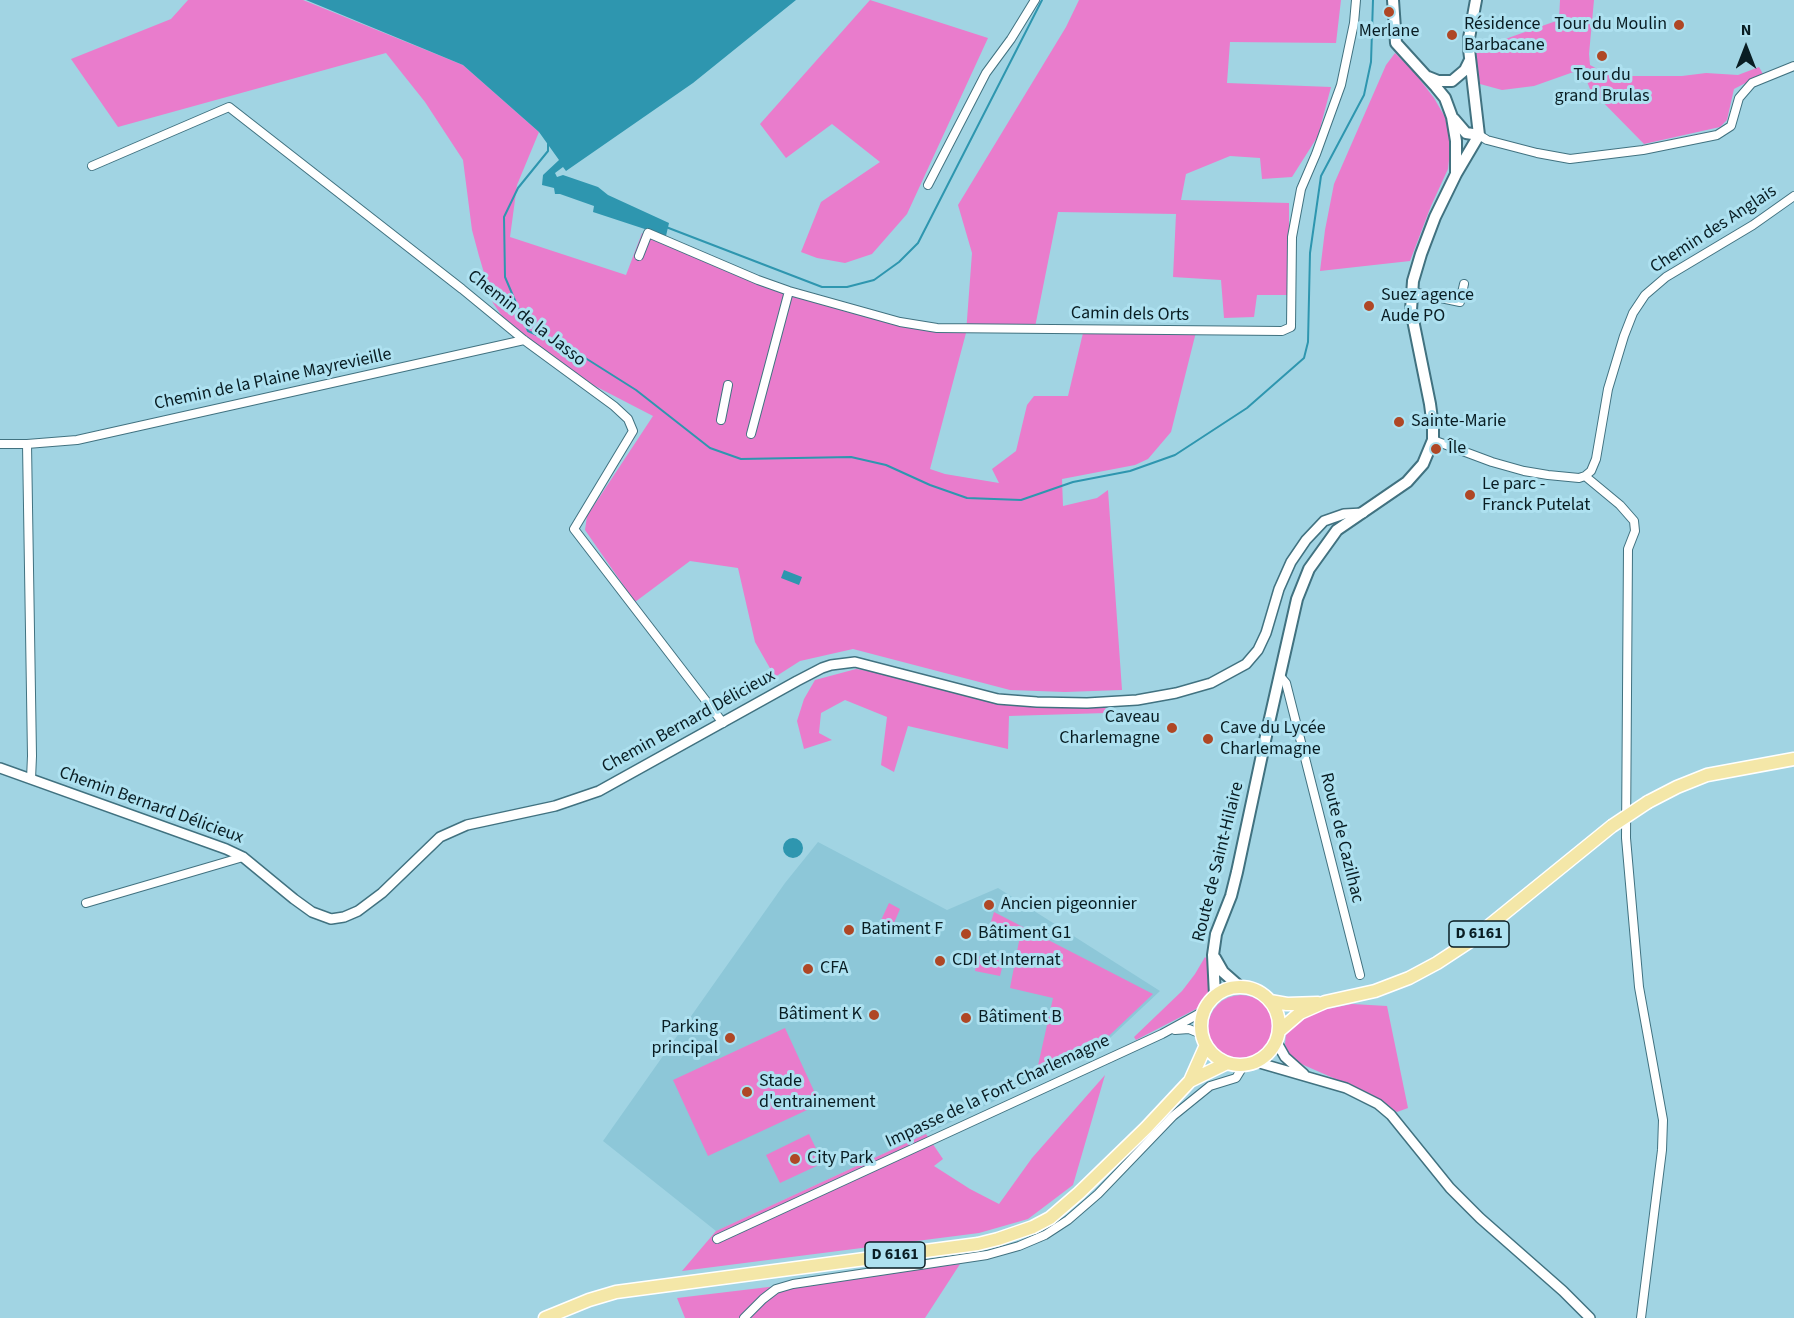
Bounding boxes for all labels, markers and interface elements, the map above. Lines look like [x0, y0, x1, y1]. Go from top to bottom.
marker: Merlane [1382, 5, 1396, 19]
place label: Résidence Barbacane [1464, 14, 1545, 57]
place label: Tour du Moulin [1554, 14, 1667, 36]
marker: Tour du Moulin [1672, 18, 1686, 32]
north arrow [1716, 18, 1776, 78]
text: N [1741, 19, 1751, 41]
place label: Merlane [1359, 21, 1419, 43]
marker: Résidence Barbacane [1445, 28, 1459, 42]
marker: Tour du grand Brulas [1595, 49, 1609, 63]
place label: Tour du grand Brulas [1554, 65, 1650, 107]
street label: Chemin des Anglais [1647, 181, 1781, 279]
street label: Chemin de la Jasso [463, 266, 589, 372]
place label: Suez agence Aude PO [1381, 285, 1474, 328]
marker: Suez agence Aude PO [1362, 299, 1376, 313]
street label: Camin dels Orts [1071, 303, 1189, 327]
street label: Chemin de la Plaine Mayrevieille [152, 344, 394, 416]
place label: Sainte-Marie [1411, 411, 1506, 433]
marker: Sainte-Marie [1392, 415, 1406, 429]
place label: Île [1448, 438, 1466, 460]
marker: Île [1429, 442, 1443, 456]
place label: Le parc - Franck Putelat [1482, 474, 1590, 516]
marker: Le parc - Franck Putelat [1463, 488, 1477, 502]
street label: Chemin Bernard Délicieux [599, 665, 779, 779]
place label: Caveau Charlemagne [1059, 707, 1160, 750]
place label: Cave du Lycée Charlemagne [1220, 718, 1326, 760]
marker: Caveau Charlemagne [1165, 721, 1179, 735]
marker: Cave du Lycée Charlemagne [1201, 732, 1215, 746]
street label: Chemin Bernard Délicieux [56, 763, 246, 849]
street label: Route de Cazilhac [1314, 771, 1368, 905]
street label: Route de Saint-Hilaire [1189, 780, 1249, 944]
place label: Ancien pigeonnier [1001, 894, 1137, 916]
marker: Ancien pigeonnier [982, 898, 996, 912]
place label: Batiment F [861, 919, 943, 941]
road number: D 6161 [1449, 921, 1509, 947]
marker: Batiment F [842, 923, 856, 937]
place label: Bâtiment G1 [978, 923, 1071, 945]
marker: Bâtiment G1 [959, 927, 973, 941]
place label: CDI et Internat [952, 950, 1060, 972]
marker: CDI et Internat [933, 954, 947, 968]
place label: CFA [820, 958, 848, 980]
marker: CFA [801, 962, 815, 976]
place label: Bâtiment K [778, 1004, 862, 1026]
place label: Bâtiment B [978, 1007, 1062, 1029]
marker: Bâtiment K [867, 1008, 881, 1022]
marker: Bâtiment B [959, 1011, 973, 1025]
place label: Parking principal [651, 1017, 718, 1060]
marker: Parking principal [723, 1031, 737, 1045]
street label: Impasse de la Font Charlemagne [883, 1031, 1113, 1153]
place label: Stade d'entrainement [759, 1071, 876, 1114]
marker: Stade d'entrainement [740, 1085, 754, 1099]
place label: City Park [807, 1148, 873, 1170]
marker: City Park [788, 1152, 802, 1166]
road number: D 6161 [865, 1242, 925, 1268]

